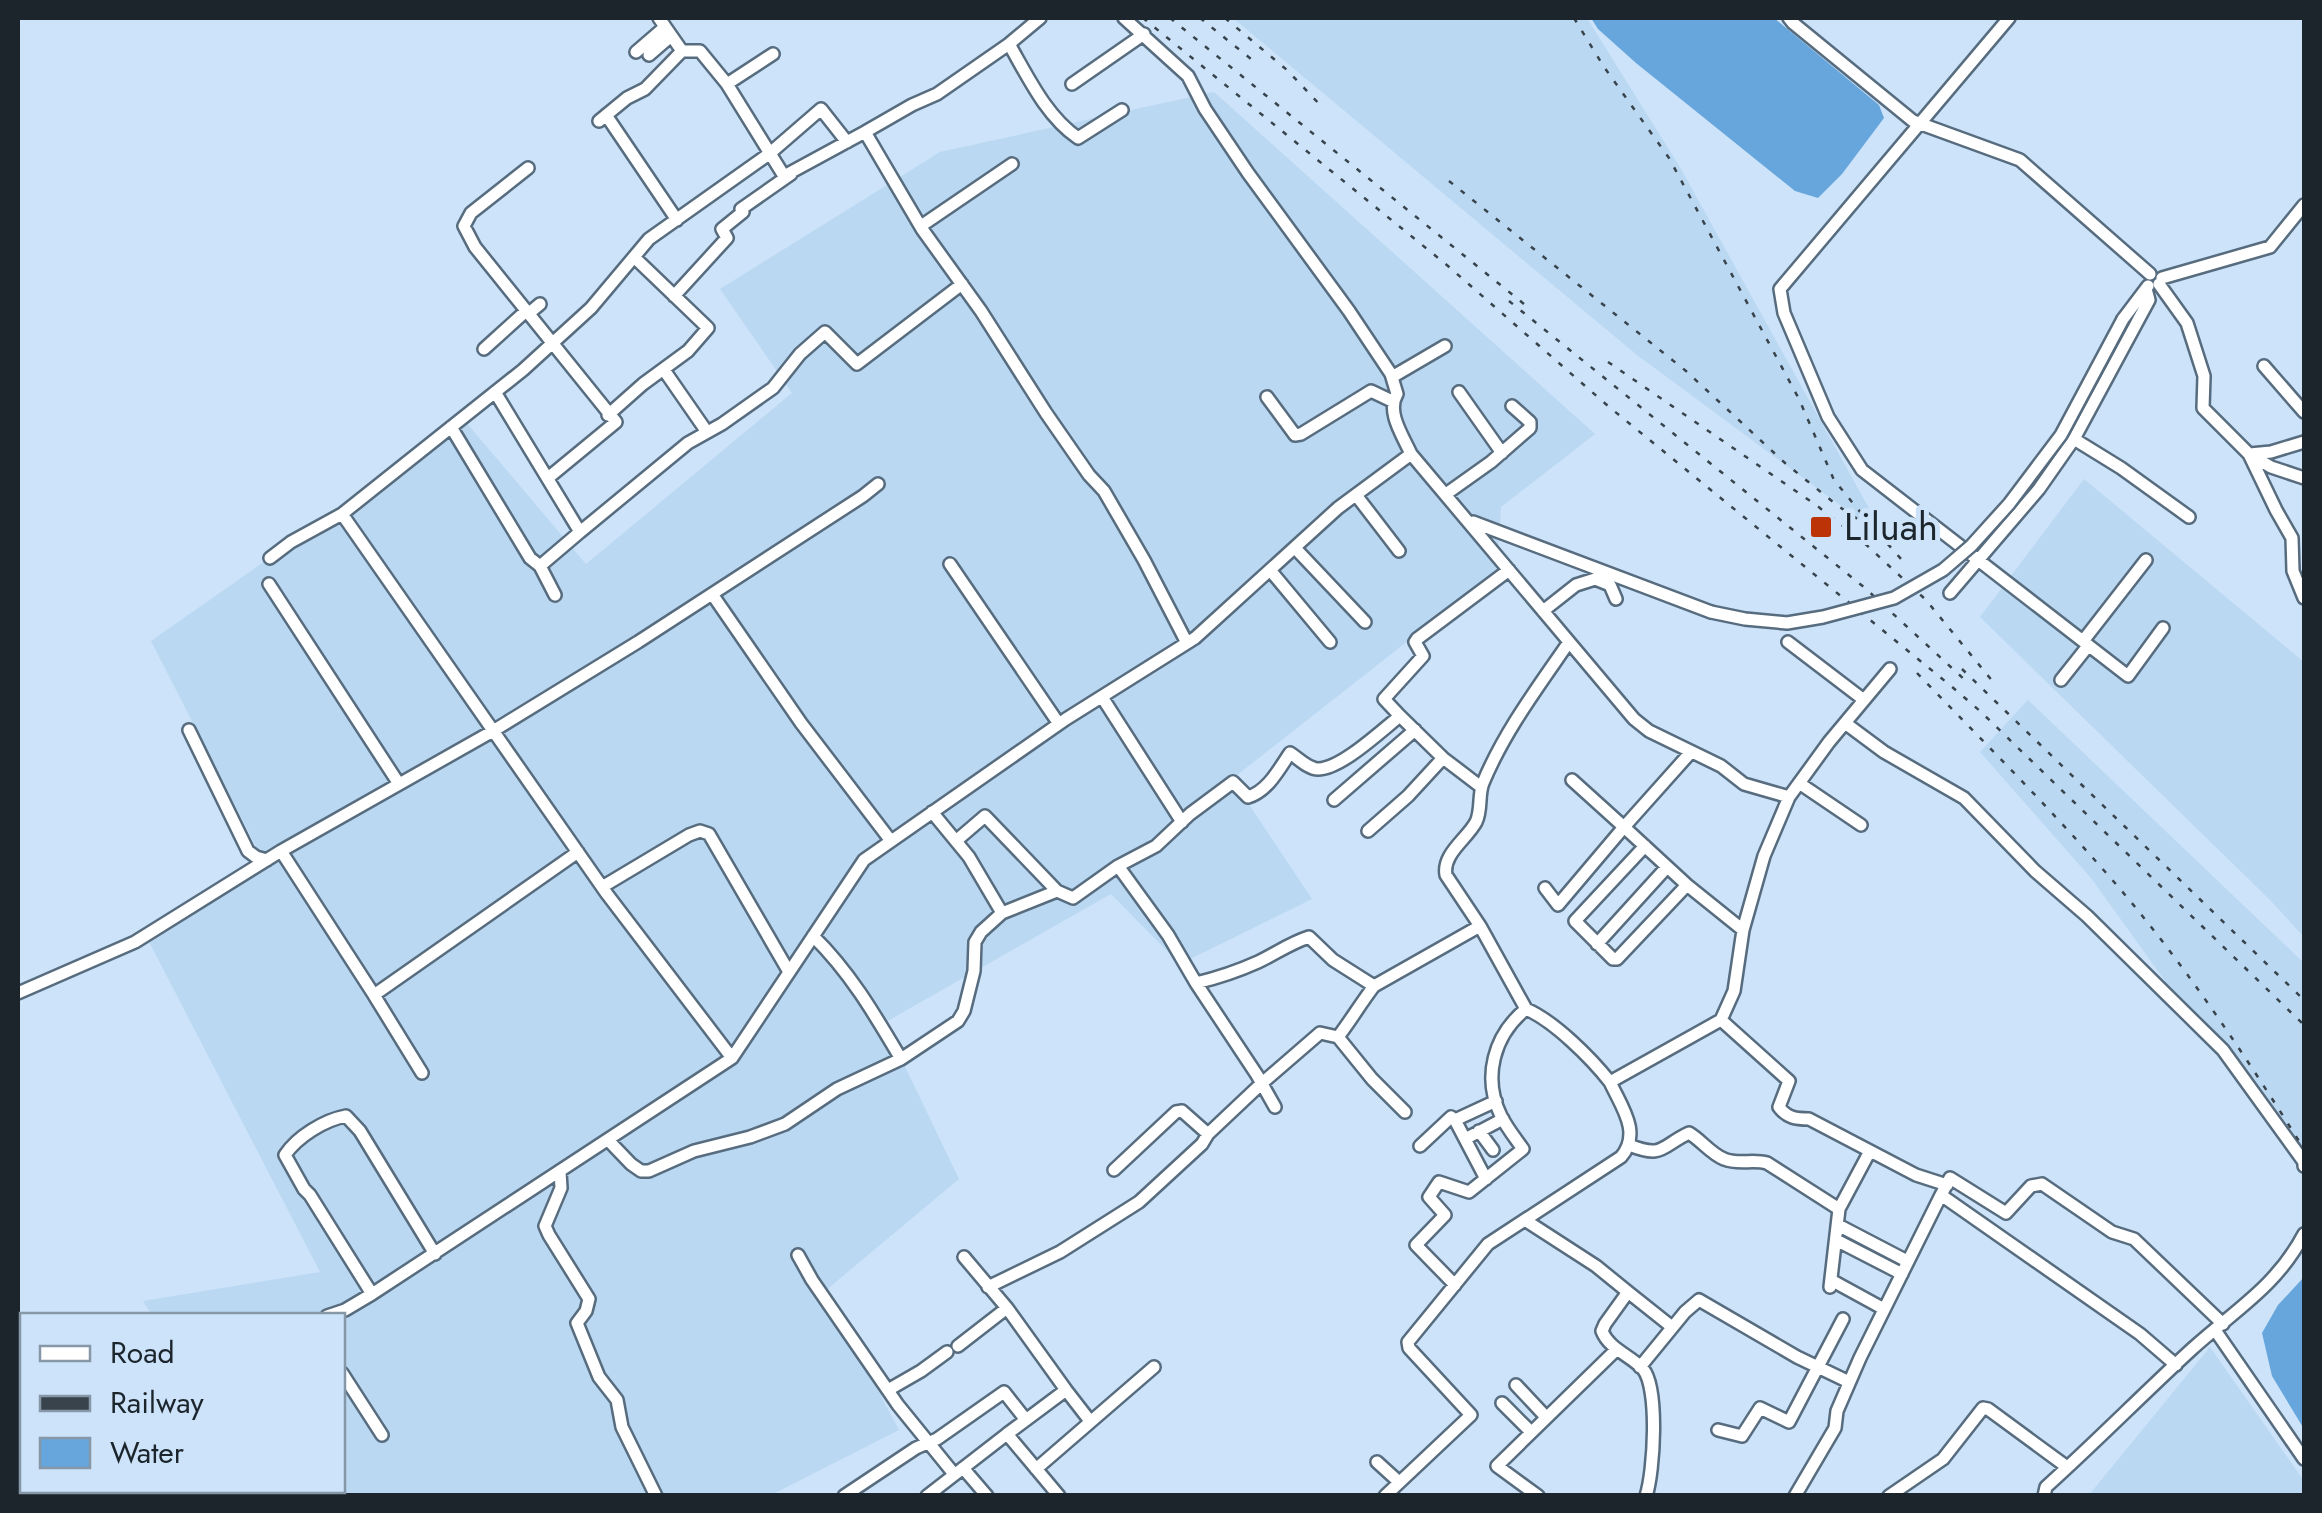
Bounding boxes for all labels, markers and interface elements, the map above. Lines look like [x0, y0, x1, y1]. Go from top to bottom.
place label: Liluah [1844, 499, 1938, 554]
marker: Liluah [1808, 514, 1834, 540]
legend [20, 1313, 345, 1493]
text: Road [110, 1331, 175, 1374]
text: Railway [110, 1381, 205, 1424]
text: Water [110, 1431, 185, 1474]

